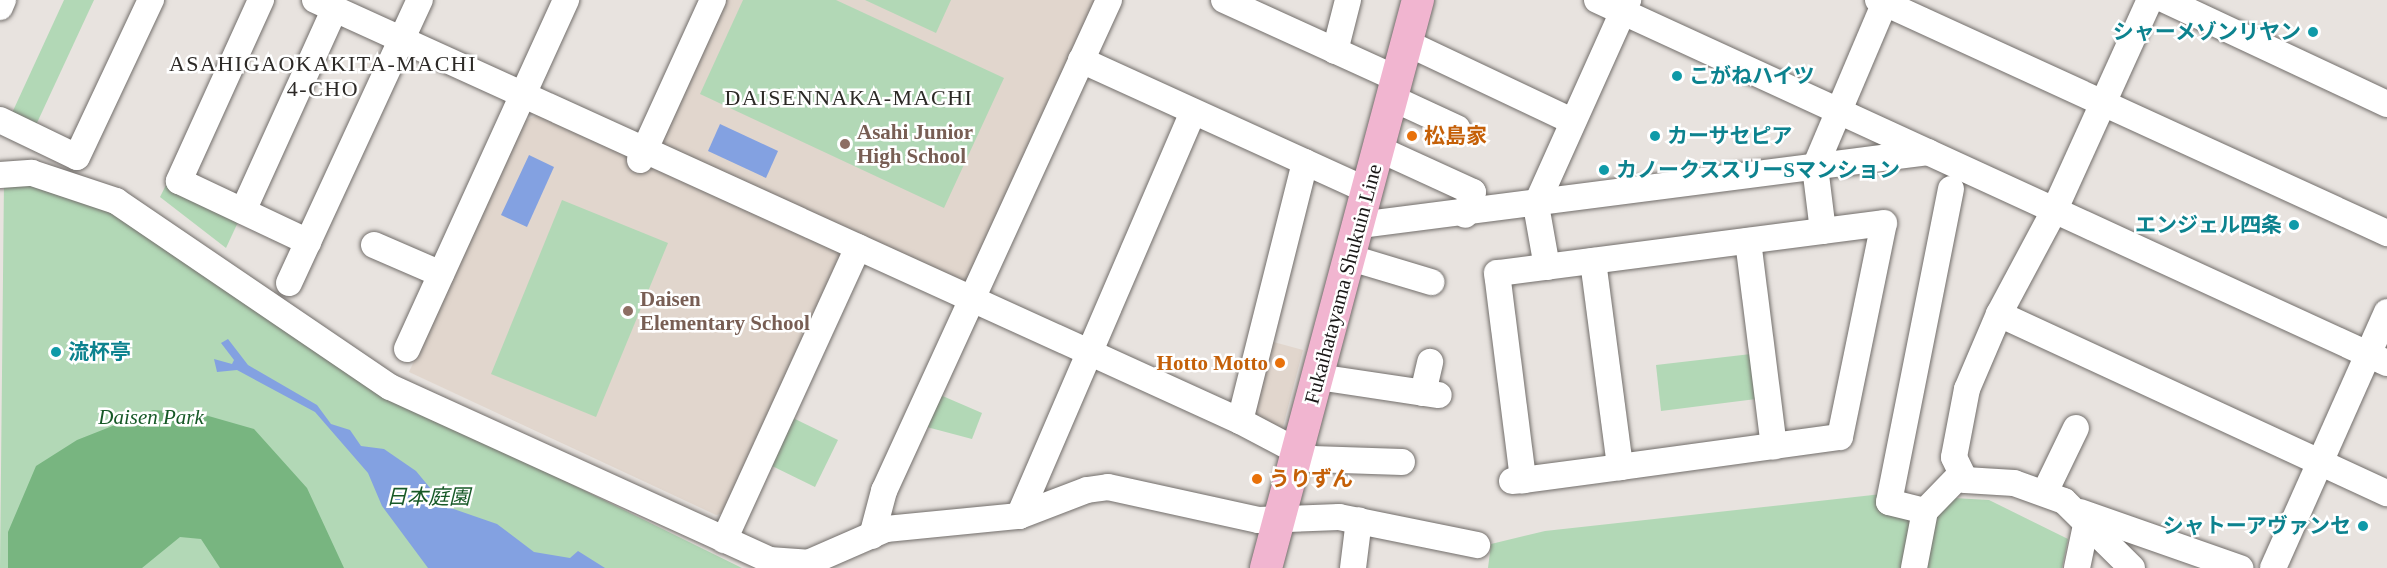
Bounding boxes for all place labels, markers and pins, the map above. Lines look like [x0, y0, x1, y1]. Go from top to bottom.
place label: シャーメゾンリヤン [2112, 19, 2301, 45]
marker: シャーメゾンリヤン [2306, 25, 2320, 39]
place label: こがねハイツ [1689, 63, 1815, 89]
marker: こがねハイツ [1670, 69, 1684, 83]
place label: Asahi Junior High School [857, 119, 973, 169]
place label: 松島家 [1424, 123, 1487, 149]
place label: カーサセピア [1667, 123, 1793, 149]
marker: 松島家 [1405, 129, 1419, 143]
marker: カーサセピア [1648, 129, 1662, 143]
marker: Asahi Junior High School [838, 137, 852, 151]
place label: カノークススリーSマンション [1616, 157, 1901, 183]
marker: カノークススリーSマンション [1597, 163, 1611, 177]
place label: エンジェル四条 [2135, 212, 2282, 238]
marker: エンジェル四条 [2287, 218, 2301, 232]
place label: Daisen Elementary School [640, 286, 810, 336]
marker: Daisen Elementary School [621, 304, 635, 318]
place label: 流杯亭 [68, 339, 131, 365]
marker: 流杯亭 [49, 345, 63, 359]
place label: Hotto Motto [1157, 350, 1268, 376]
marker: Hotto Motto [1273, 356, 1287, 370]
place label: うりずん [1269, 466, 1353, 492]
marker: うりずん [1250, 472, 1264, 486]
place label: シャトーアヴァンセ [2162, 513, 2351, 539]
marker: シャトーアヴァンセ [2356, 519, 2370, 533]

